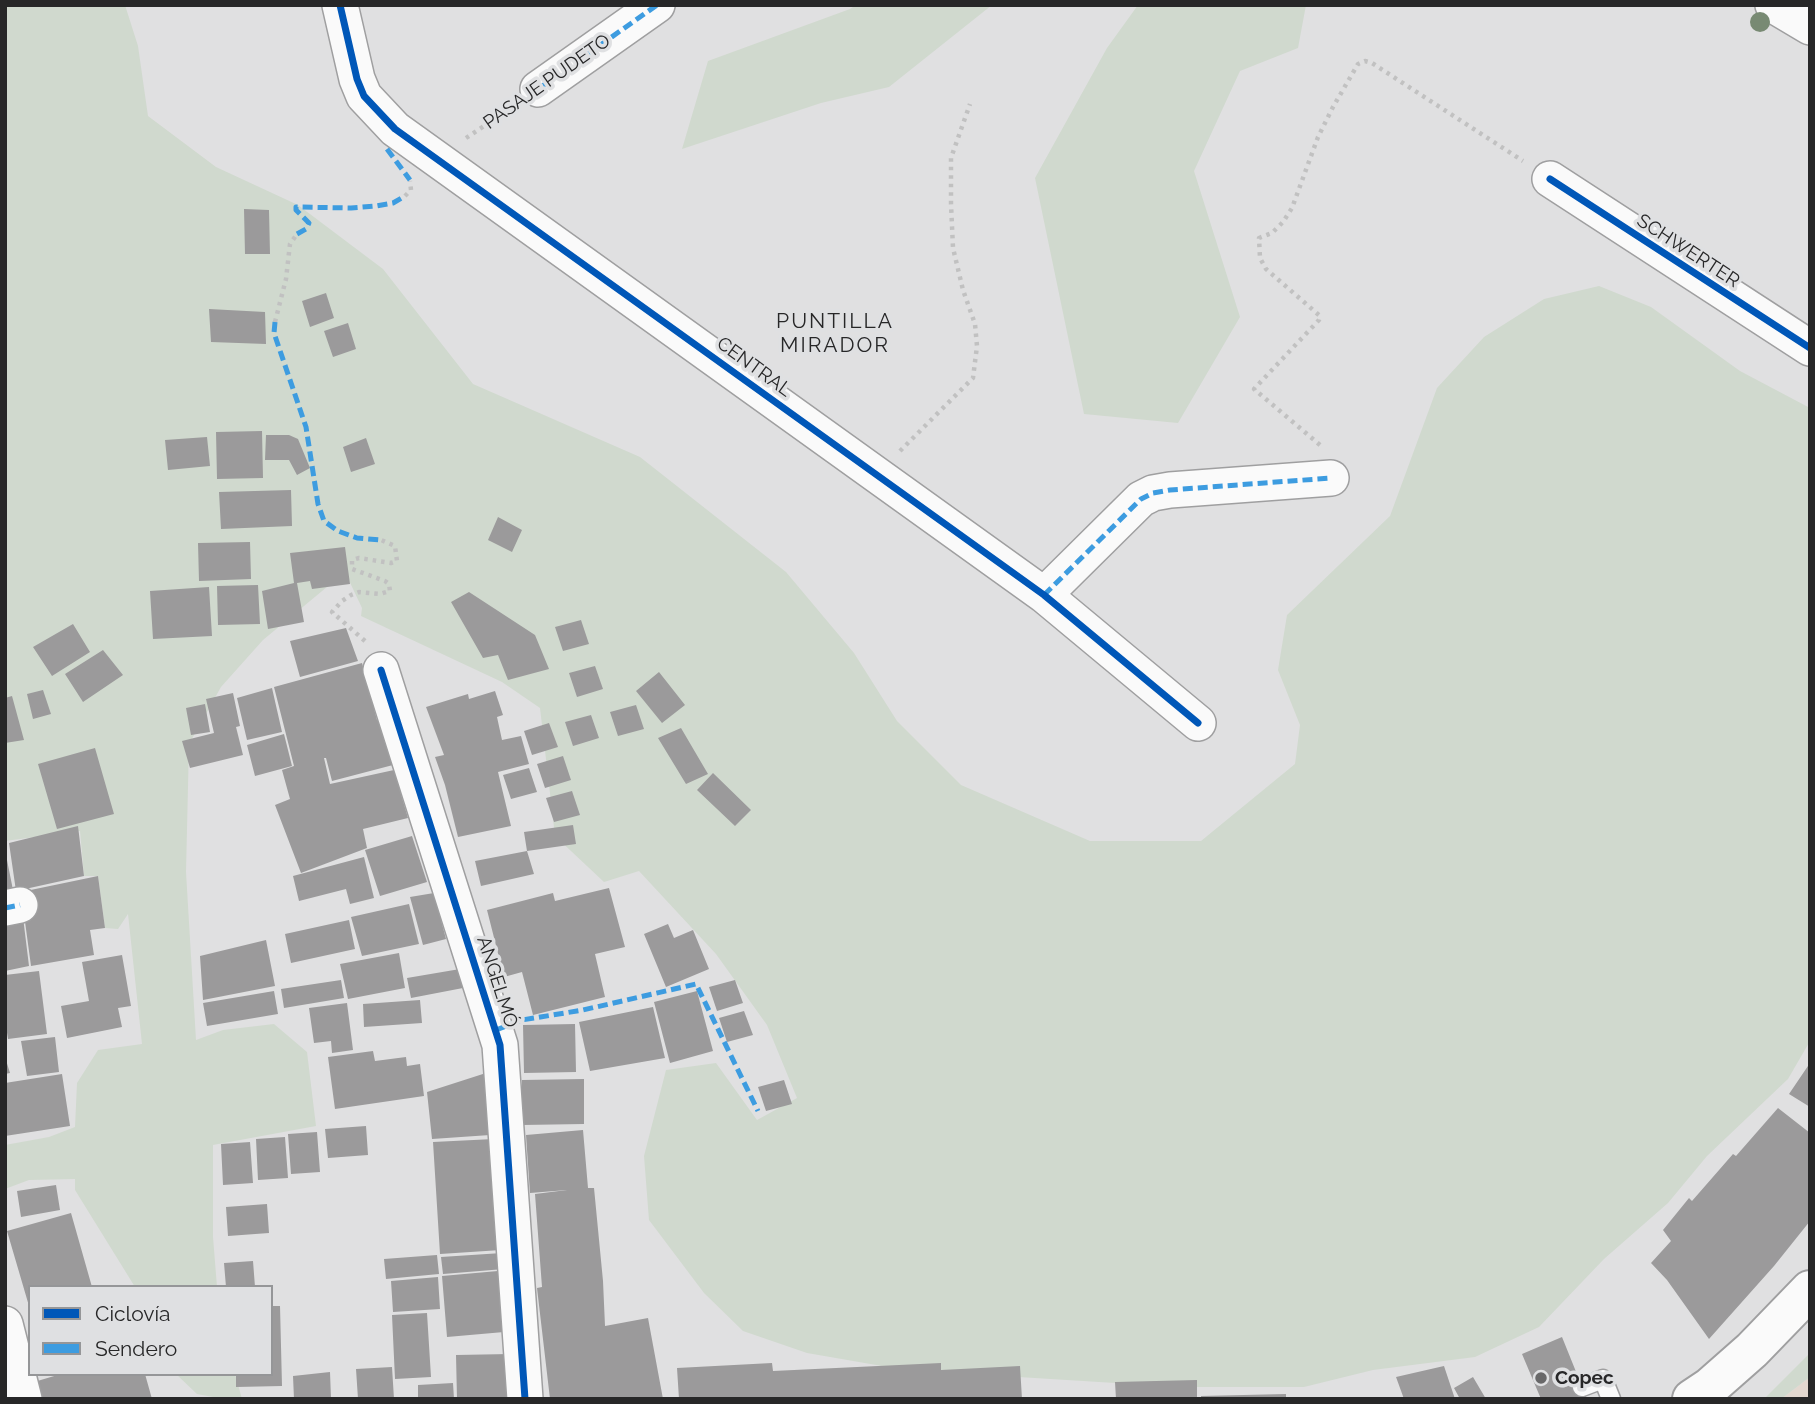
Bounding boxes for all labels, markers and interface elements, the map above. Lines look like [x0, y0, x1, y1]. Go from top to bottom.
street label: PASAJE PUDETO [479, 30, 615, 134]
street label: SCHWERTER [1632, 209, 1744, 293]
district label: PUNTILLA MIRADOR [777, 309, 893, 359]
street label: CENTRAL [712, 332, 796, 402]
street label: ANGELMÓ [472, 933, 522, 1031]
legend [28, 1285, 273, 1376]
text: Ciclovía [95, 1301, 171, 1326]
text: Sendero [95, 1336, 177, 1361]
place label: Copec [1555, 1367, 1614, 1389]
marker: Copec [1533, 1370, 1549, 1386]

